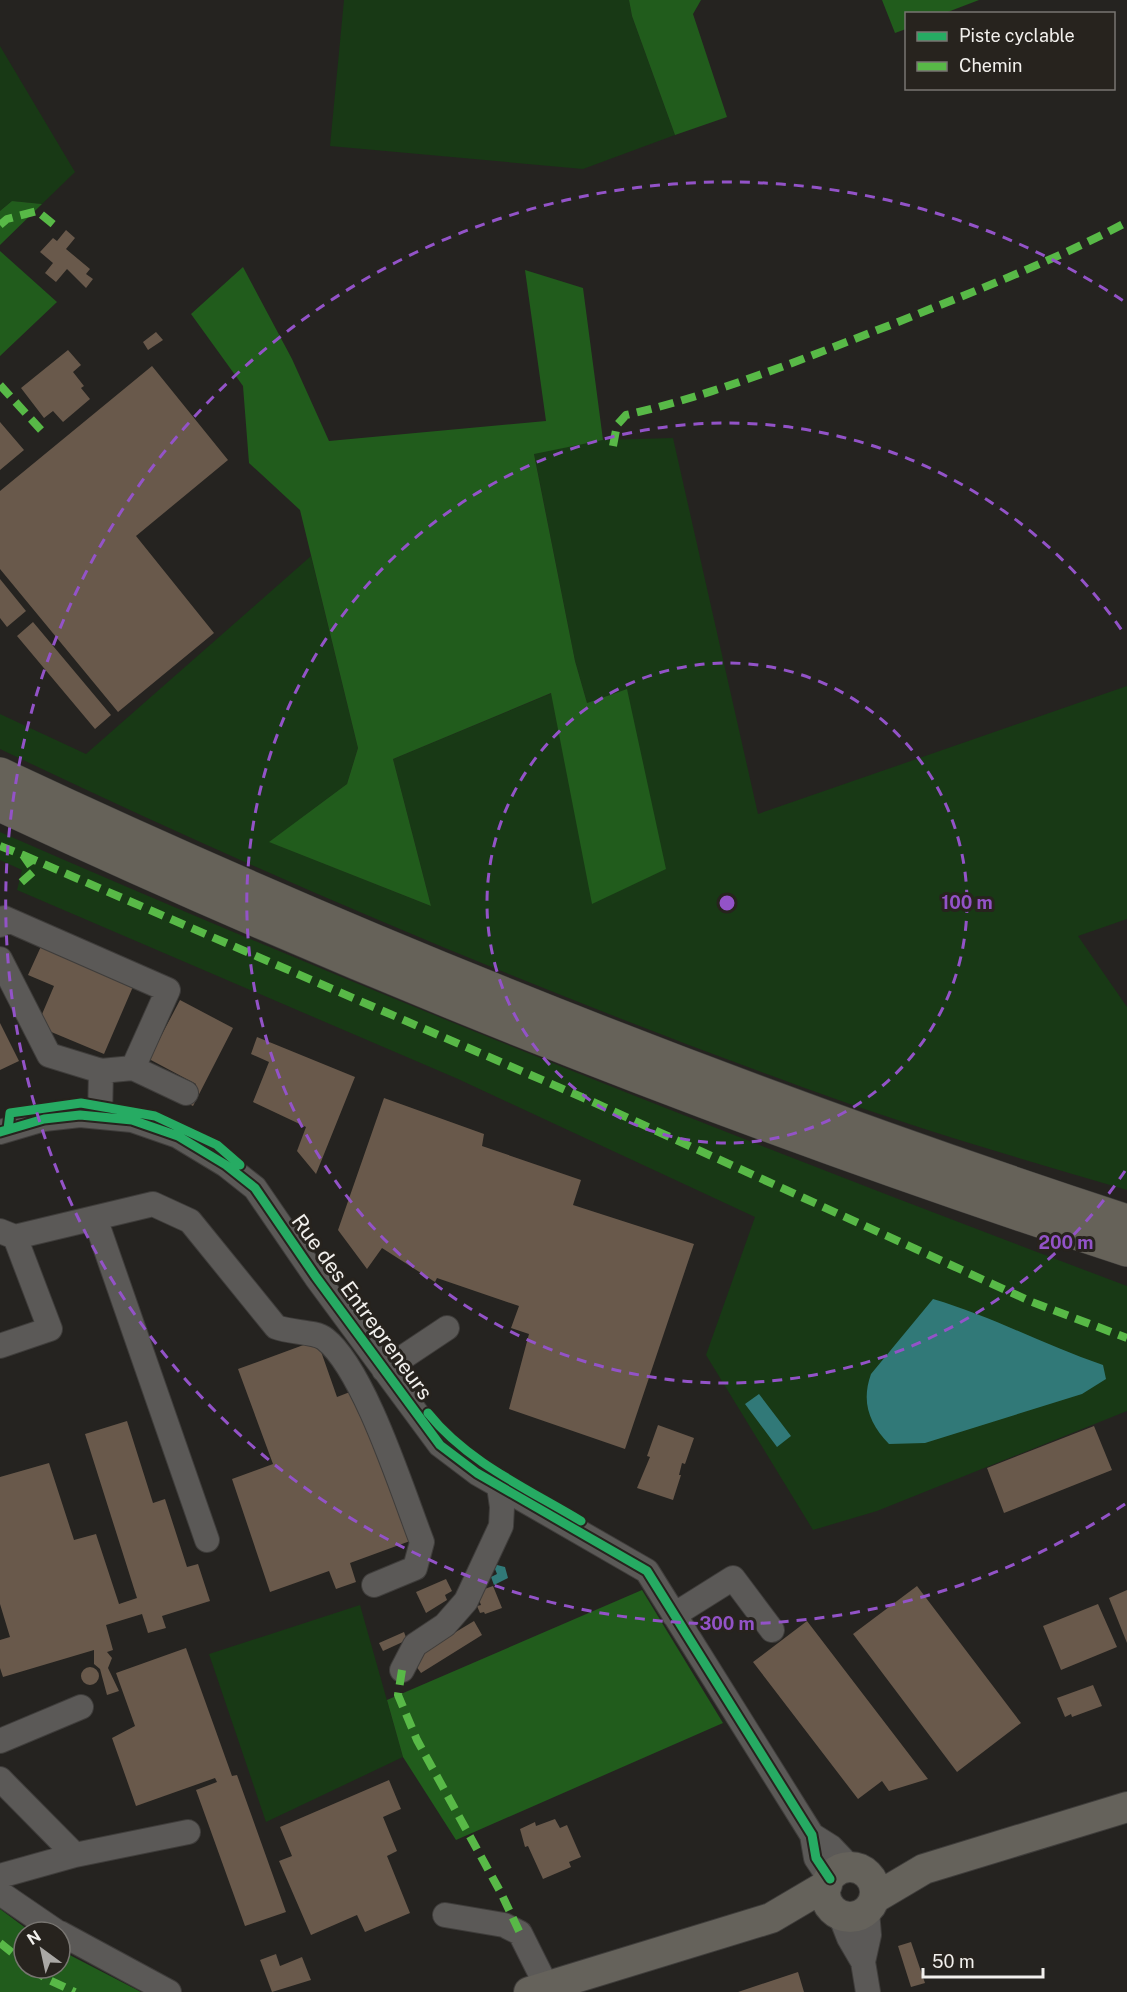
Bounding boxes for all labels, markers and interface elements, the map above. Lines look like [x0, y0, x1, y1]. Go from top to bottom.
legend [905, 12, 1115, 90]
text: Piste cyclable [959, 25, 1075, 46]
text: Chemin [959, 55, 1023, 76]
text: 100 m [941, 892, 993, 913]
centre of rings [717, 893, 737, 913]
street label: Rue des Entrepreneurs [287, 1209, 438, 1404]
text: 200 m [1039, 1232, 1093, 1253]
text: 300 m [699, 1613, 755, 1634]
north arrow [12, 1920, 72, 1980]
text: N [24, 1926, 45, 1949]
scale bar [923, 1941, 1043, 1979]
text: 50 m [932, 1951, 975, 1972]

